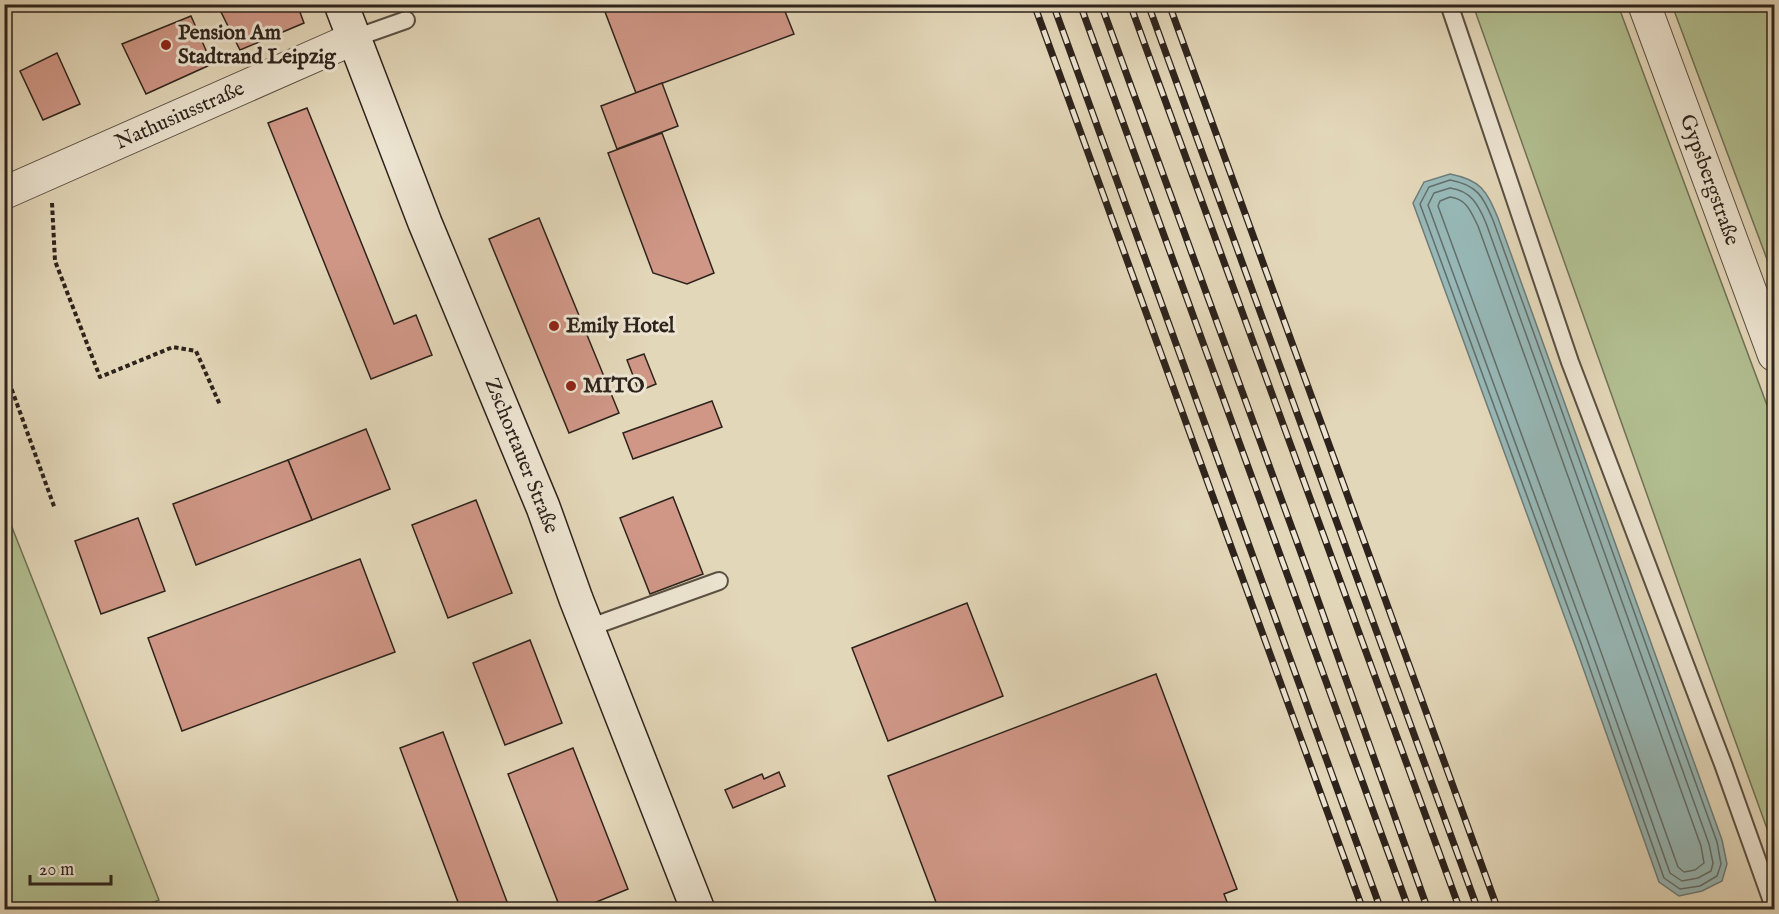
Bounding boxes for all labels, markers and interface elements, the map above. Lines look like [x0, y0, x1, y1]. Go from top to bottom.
place label: Pension Am Stadtrand Leipzig [178, 20, 336, 71]
marker: Pension Am Stadtrand Leipzig [159, 38, 173, 52]
street label: Nathusiusstraße [111, 75, 249, 157]
street label: Gypsbergstraße [1673, 111, 1745, 250]
place label: Emily Hotel [566, 313, 676, 340]
marker: Emily Hotel [547, 319, 561, 333]
place label: MITO [583, 373, 644, 400]
street label: Zschortauer Straße [477, 374, 565, 538]
marker: MITO [564, 379, 578, 393]
scale bar [30, 848, 111, 886]
text: 20 m [39, 859, 74, 882]

